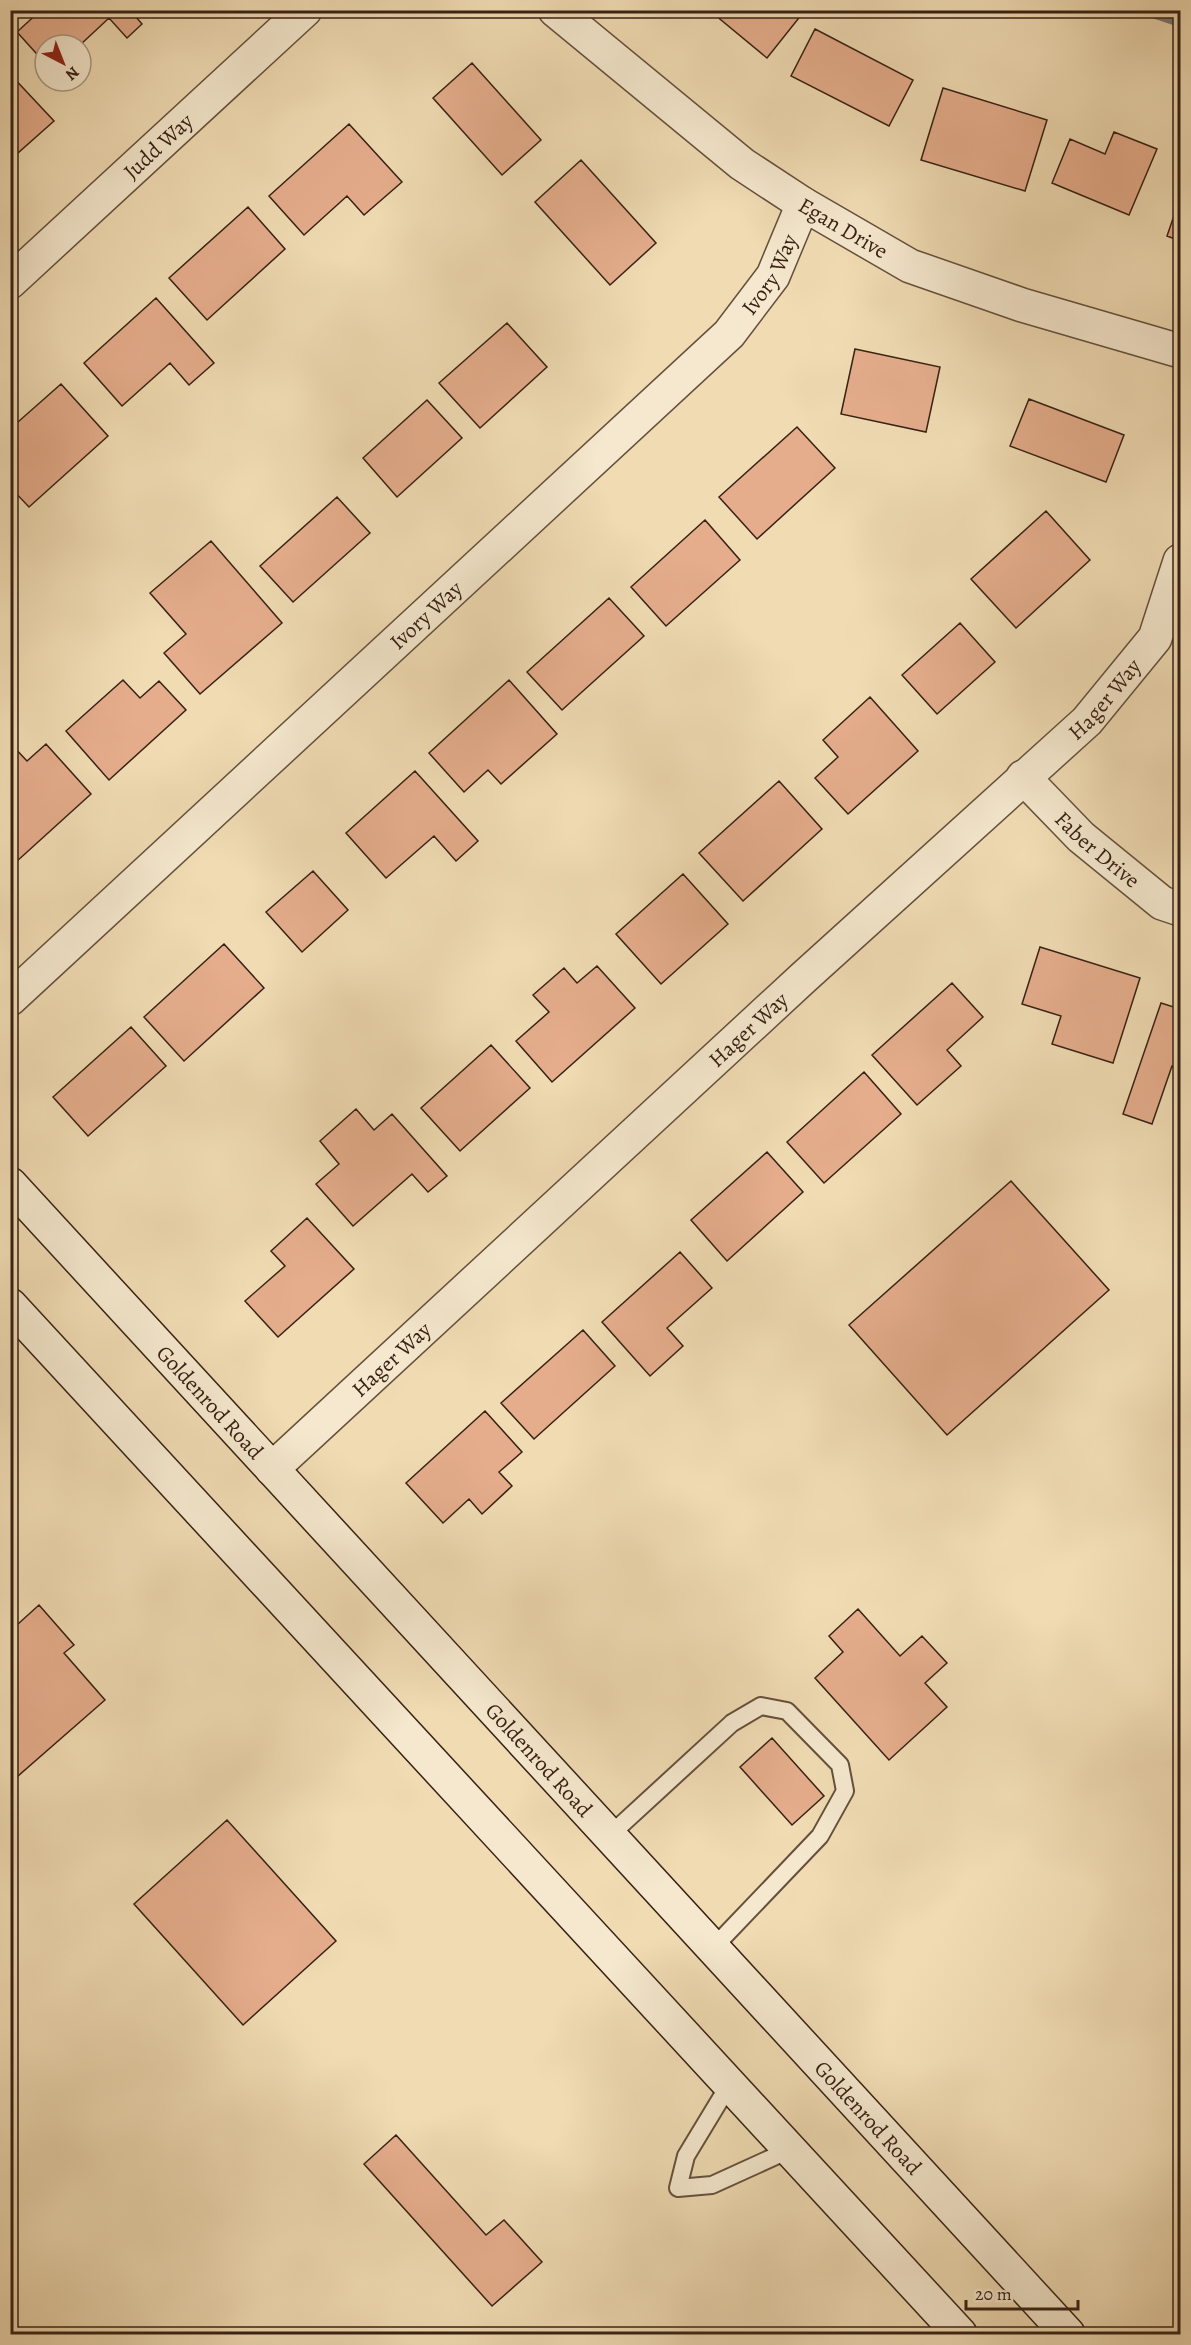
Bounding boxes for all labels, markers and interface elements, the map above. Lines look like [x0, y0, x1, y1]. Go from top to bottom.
north arrow [33, 33, 93, 93]
text: N [60, 61, 84, 86]
street label: Judd Way [117, 107, 200, 186]
street label: Egan Drive [793, 191, 893, 266]
street label: Ivory Way [735, 230, 805, 321]
street label: Ivory Way [383, 574, 469, 657]
street label: Hager Way [1062, 652, 1148, 747]
street label: Faber Drive [1048, 805, 1146, 895]
street label: Hager Way [702, 985, 795, 1074]
street label: Hager Way [345, 1315, 438, 1404]
street label: Goldenrod Road [149, 1339, 270, 1466]
street label: Goldenrod Road [478, 1696, 599, 1824]
street label: Goldenrod Road [807, 2054, 928, 2182]
scale bar [966, 2273, 1078, 2311]
text: 20 m [975, 2282, 1012, 2306]

